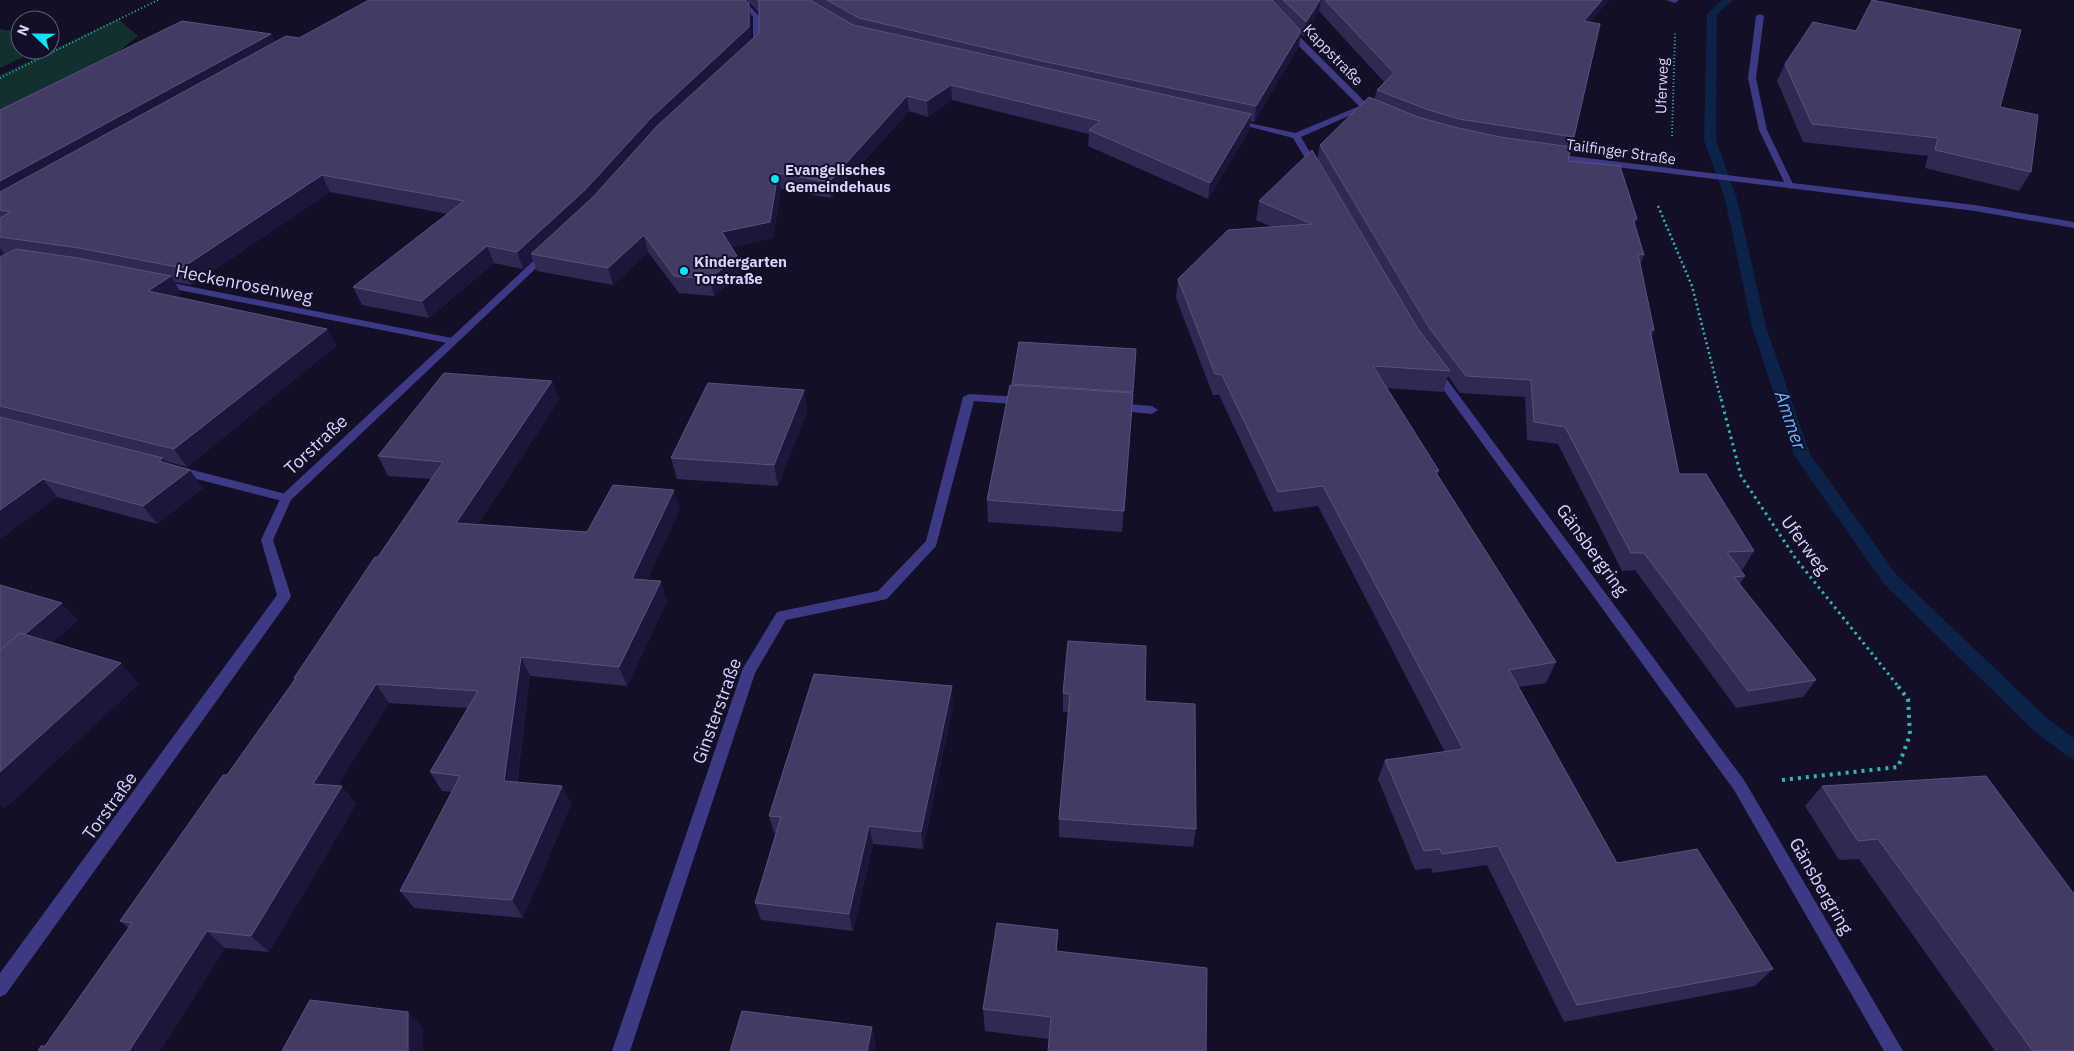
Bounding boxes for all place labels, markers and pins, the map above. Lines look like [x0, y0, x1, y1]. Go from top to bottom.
place label: Evangelisches Gemeindehaus [785, 160, 891, 196]
marker: Evangelisches Gemeindehaus [769, 173, 781, 185]
place label: Kindergarten Torstraße [694, 252, 787, 288]
marker: Kindergarten Torstraße [678, 265, 690, 277]

